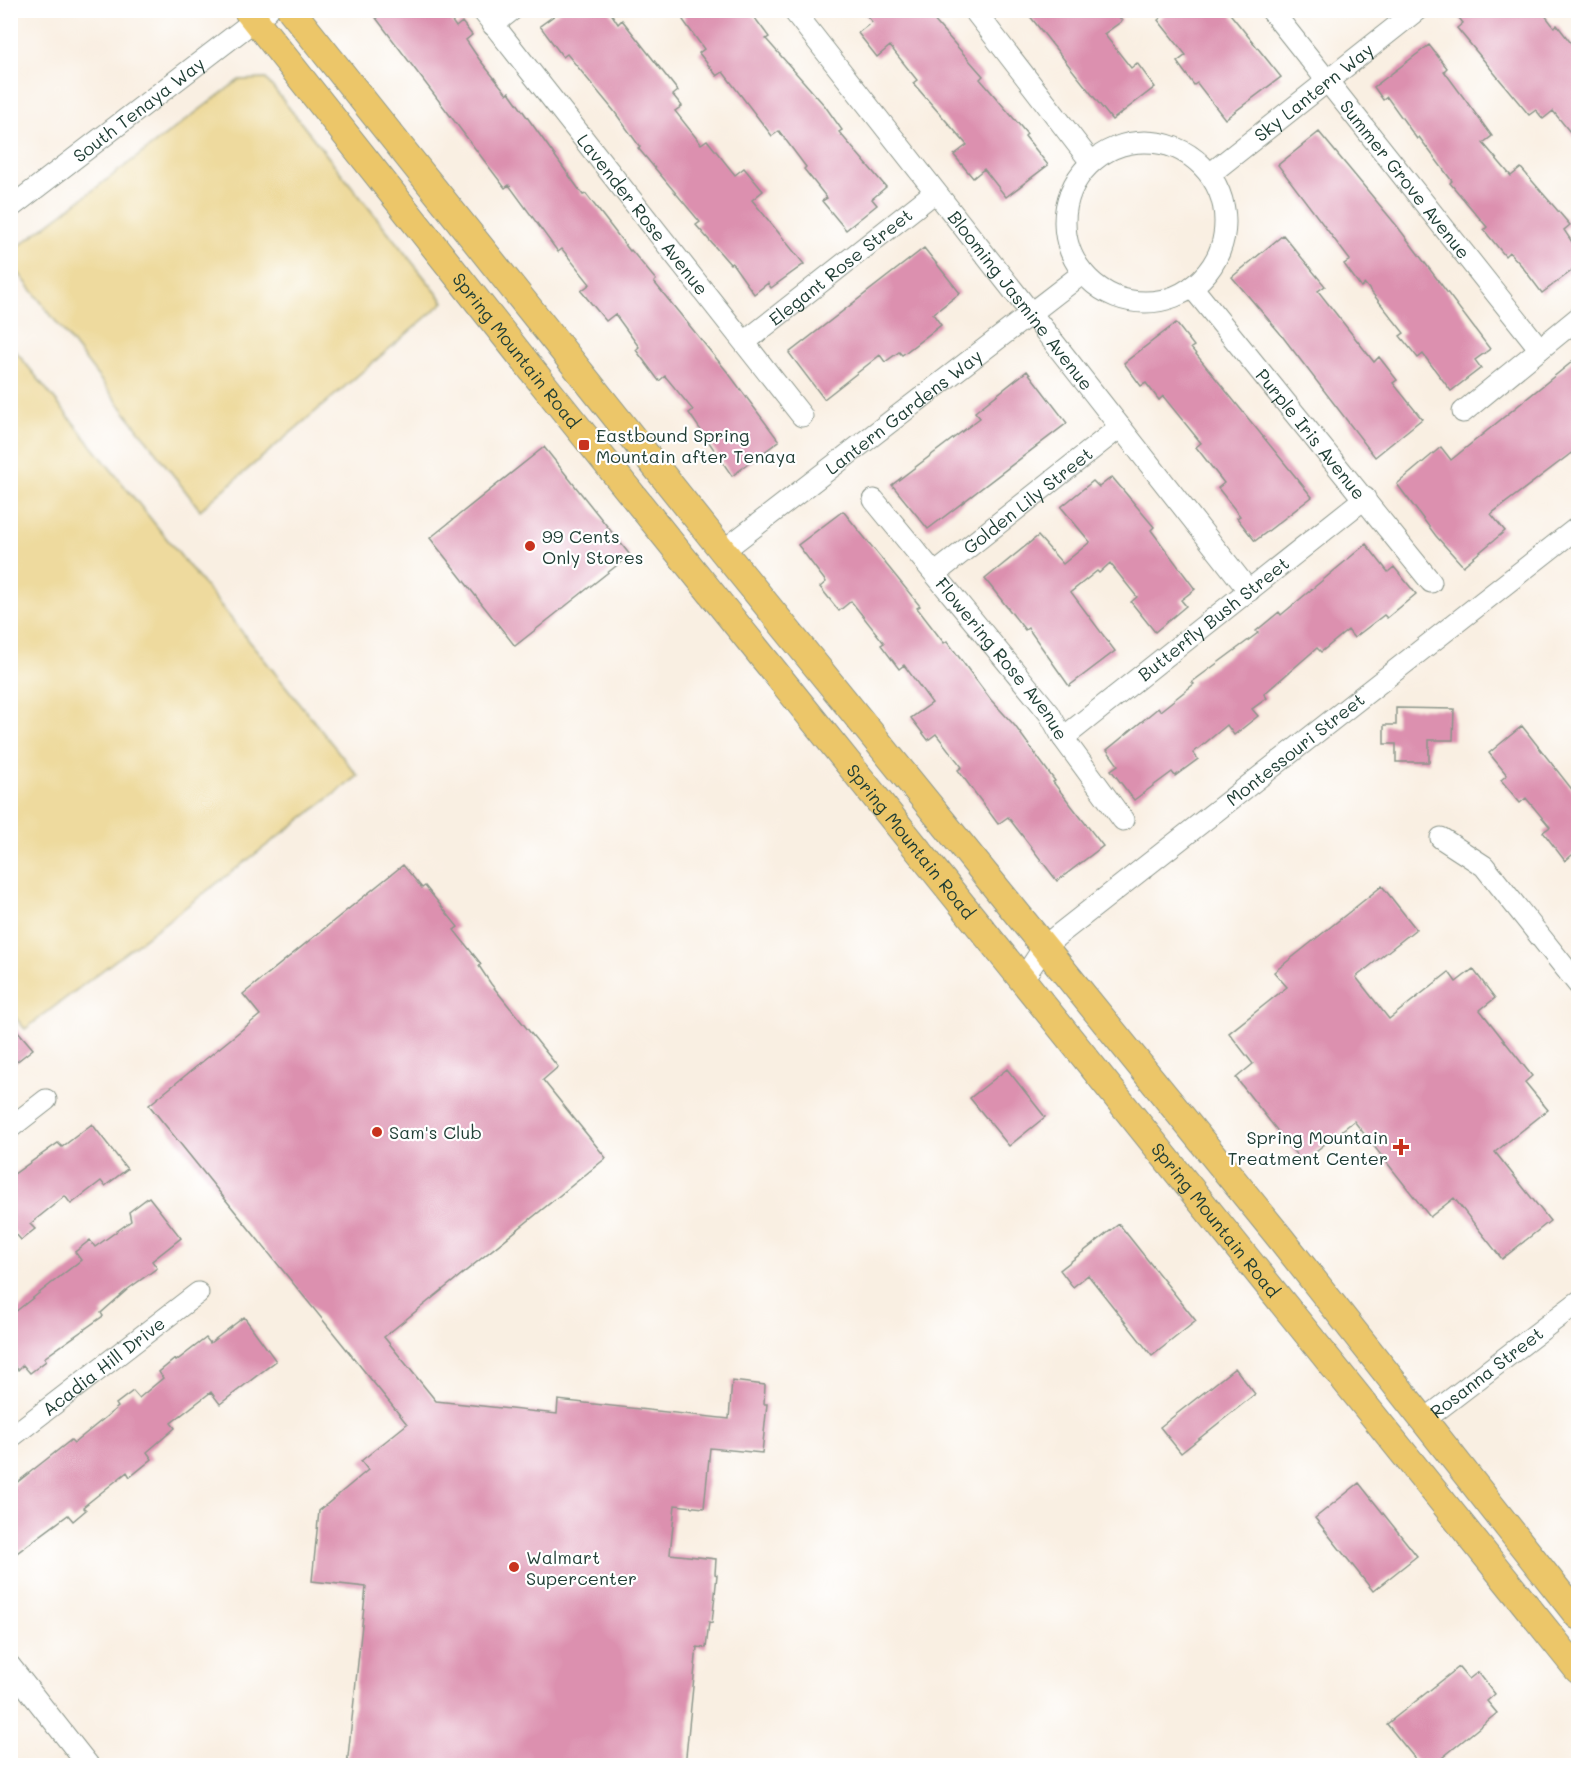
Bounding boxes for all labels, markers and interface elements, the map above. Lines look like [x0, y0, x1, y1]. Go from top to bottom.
street label: Sky Lantern Way [1249, 37, 1378, 147]
street label: South Tenaya Way [68, 51, 209, 168]
street label: Summer Grove Avenue [1335, 95, 1476, 264]
street label: Lavender Rose Avenue [572, 129, 714, 300]
street label: Elegant Rose Street [763, 203, 917, 331]
street label: Blooming Jasmine Avenue [943, 205, 1099, 395]
street label: Spring Mountain Road [447, 267, 586, 433]
street label: Lantern Gardens Way [820, 344, 987, 480]
street label: Purple Iris Avenue [1251, 363, 1371, 504]
place label: Eastbound Spring Mountain after Tenaya [596, 423, 796, 468]
marker: Eastbound Spring Mountain after Tenaya [577, 438, 591, 452]
street label: Golden Lily Street [958, 441, 1097, 559]
place label: 99 Cents Only Stores [542, 524, 644, 569]
marker: 99 Cents Only Stores [523, 539, 537, 553]
street label: Butterfly Bush Street [1133, 551, 1294, 686]
street label: Flowering Rose Avenue [930, 572, 1074, 744]
street label: Montessouri Street [1221, 687, 1369, 811]
street label: Spring Mountain Road [841, 759, 981, 924]
place label: Sam's Club [389, 1120, 482, 1144]
marker: Sam's Club [370, 1125, 384, 1139]
place label: Spring Mountain Treatment Center [1227, 1125, 1388, 1170]
street label: Spring Mountain Road [1146, 1138, 1285, 1302]
marker: Spring Mountain Treatment Center [1392, 1138, 1410, 1156]
street label: Acadia Hill Drive [37, 1311, 170, 1421]
street label: Rosanna Street [1425, 1321, 1548, 1423]
place label: Walmart Supercenter [526, 1545, 637, 1590]
marker: Walmart Supercenter [507, 1560, 521, 1574]

